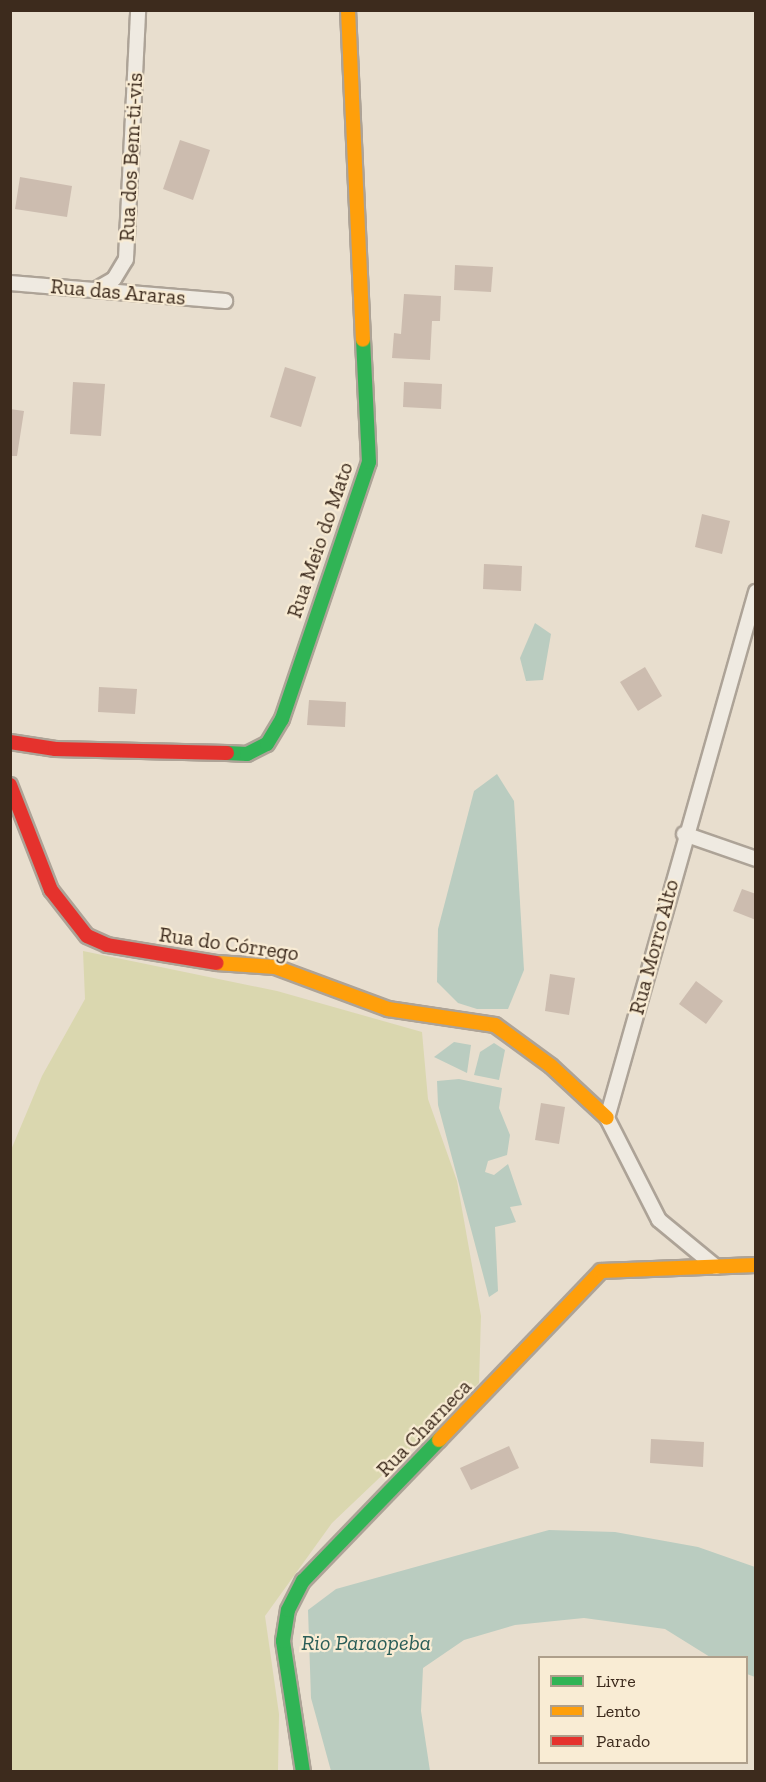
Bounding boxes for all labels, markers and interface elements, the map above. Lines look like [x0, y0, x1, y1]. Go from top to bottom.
street label: Rua dos Bem-ti-vis [114, 72, 148, 242]
street label: Rua das Araras [49, 274, 187, 310]
street label: Rua Meio do Mato [282, 459, 358, 621]
street label: Rua Morro Alto [624, 876, 684, 1018]
street label: Rua do Córrego [158, 922, 300, 966]
street label: Rua Charneca [371, 1374, 477, 1482]
water label: Rio Paraopeba [301, 1630, 431, 1656]
legend [538, 1656, 748, 1764]
text: Livre [596, 1670, 636, 1692]
text: Lento [596, 1700, 641, 1722]
text: Parado [596, 1730, 650, 1752]

